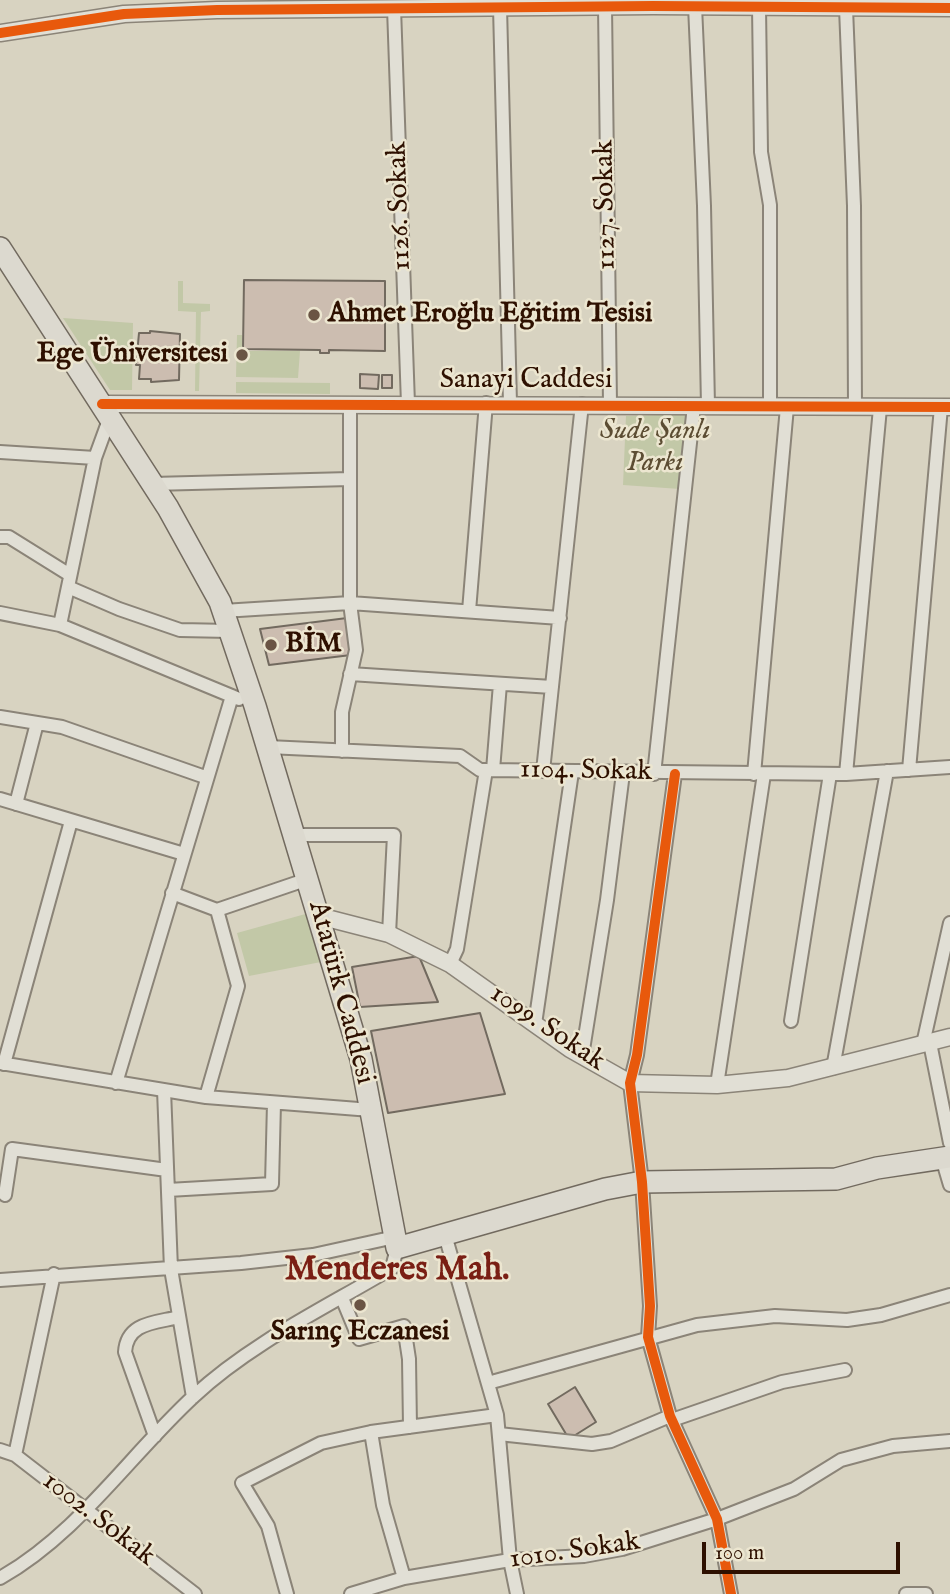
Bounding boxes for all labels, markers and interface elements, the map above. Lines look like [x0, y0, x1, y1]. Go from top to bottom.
street label: 1127. Sokak [589, 140, 625, 270]
street label: 1126. Sokak [382, 141, 420, 271]
place label: Ahmet Eroğlu Eğitim Tesisi [328, 298, 652, 332]
marker: Ahmet Eroğlu Eğitim Tesisi [306, 307, 322, 323]
place label: Ege Üniversitesi [37, 338, 228, 372]
marker: Ege Üniversitesi [234, 347, 250, 363]
street label: Sanayi Caddesi [440, 364, 612, 398]
park label: Sude Şanlı Parkı [600, 415, 710, 481]
place label: BİM [285, 628, 342, 662]
marker: BİM [263, 637, 279, 653]
street label: 1104. Sokak [520, 754, 652, 790]
street label: Atatürk Caddesi [299, 898, 381, 1088]
street label: 1099. Sokak [483, 978, 611, 1080]
district label: Menderes Mah. [284, 1251, 510, 1293]
marker: Sarınç Eczanesi [352, 1297, 368, 1313]
place label: Sarınç Eczanesi [271, 1316, 449, 1350]
street label: 1002. Sokak [35, 1465, 161, 1575]
street label: 1010. Sokak [508, 1526, 642, 1578]
scale bar [705, 1528, 903, 1572]
text: 100 m [715, 1540, 764, 1567]

